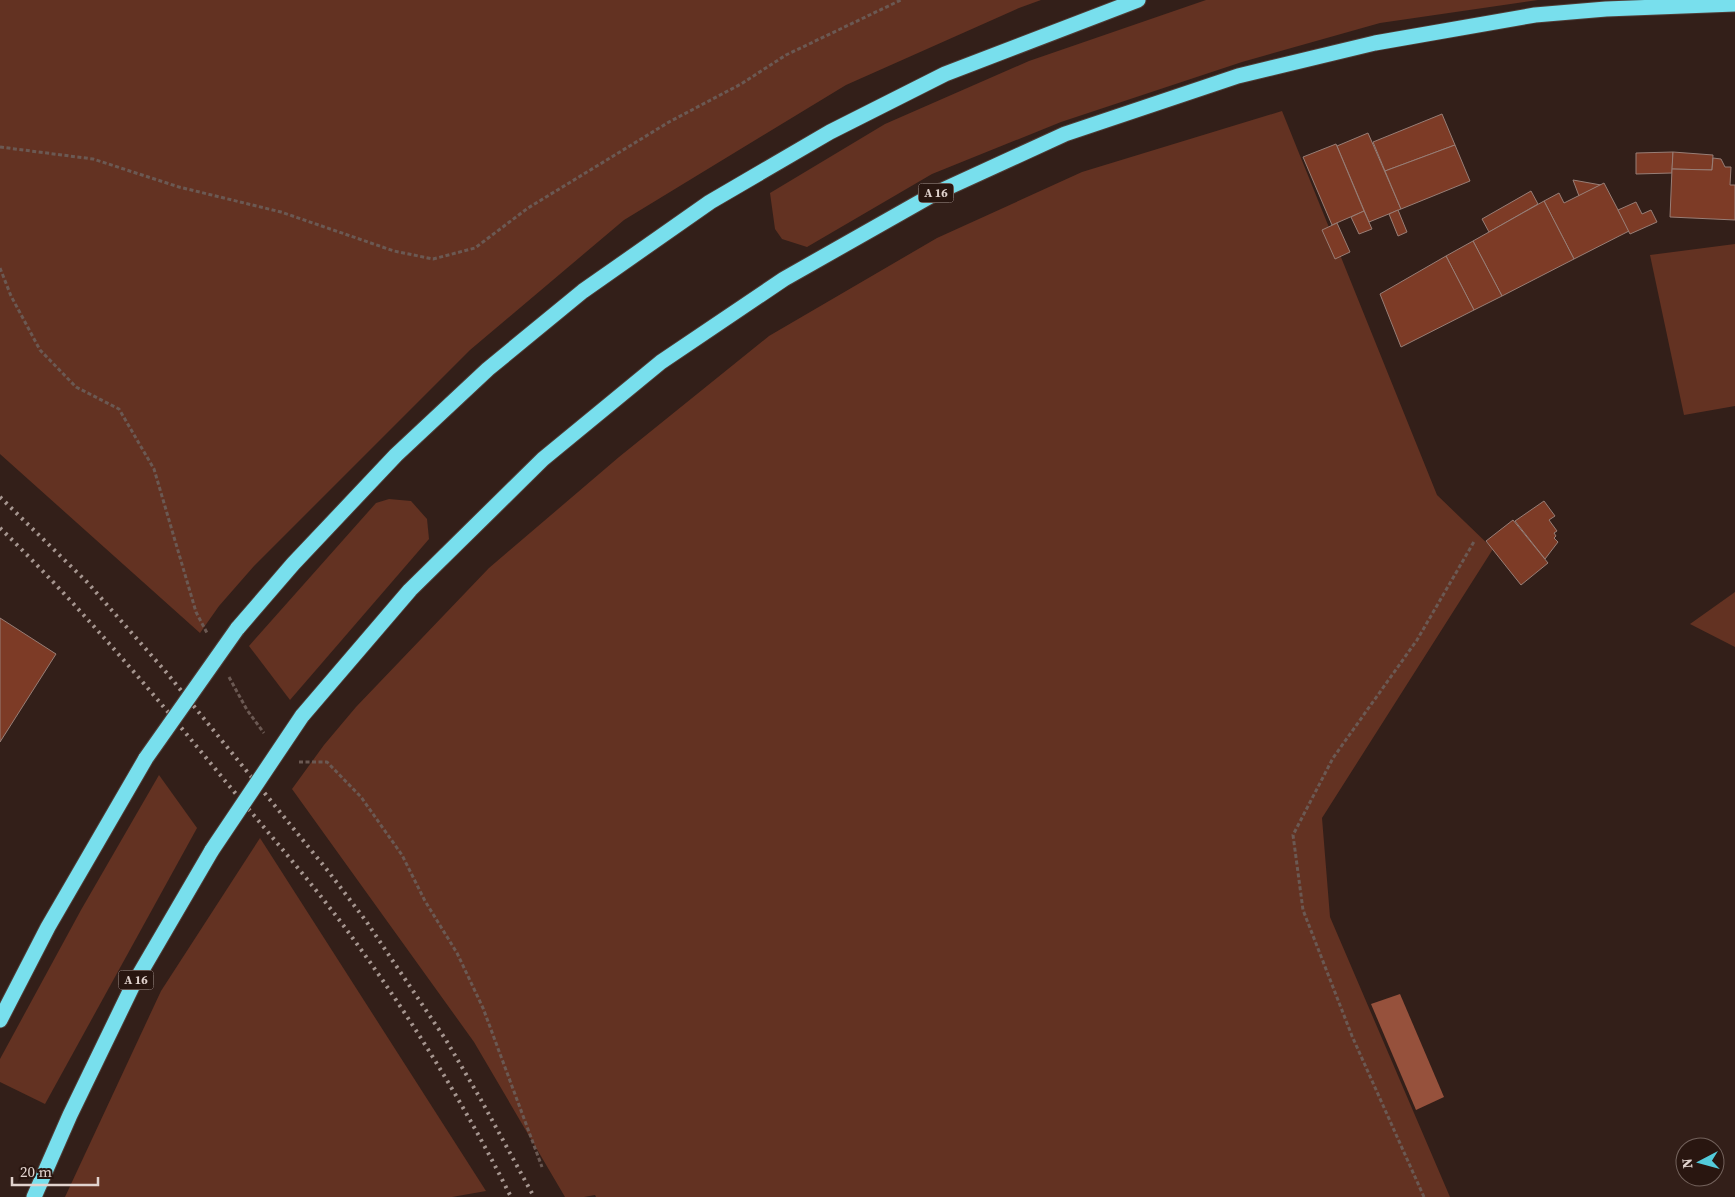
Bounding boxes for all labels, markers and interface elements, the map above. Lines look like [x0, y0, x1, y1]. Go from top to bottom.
road number: A 16 [918, 184, 954, 202]
road number: A 16 [118, 970, 154, 990]
north arrow [1675, 1137, 1725, 1187]
scale bar [12, 1154, 99, 1186]
text: N [1677, 1157, 1698, 1169]
text: 20 m [20, 1161, 52, 1182]

